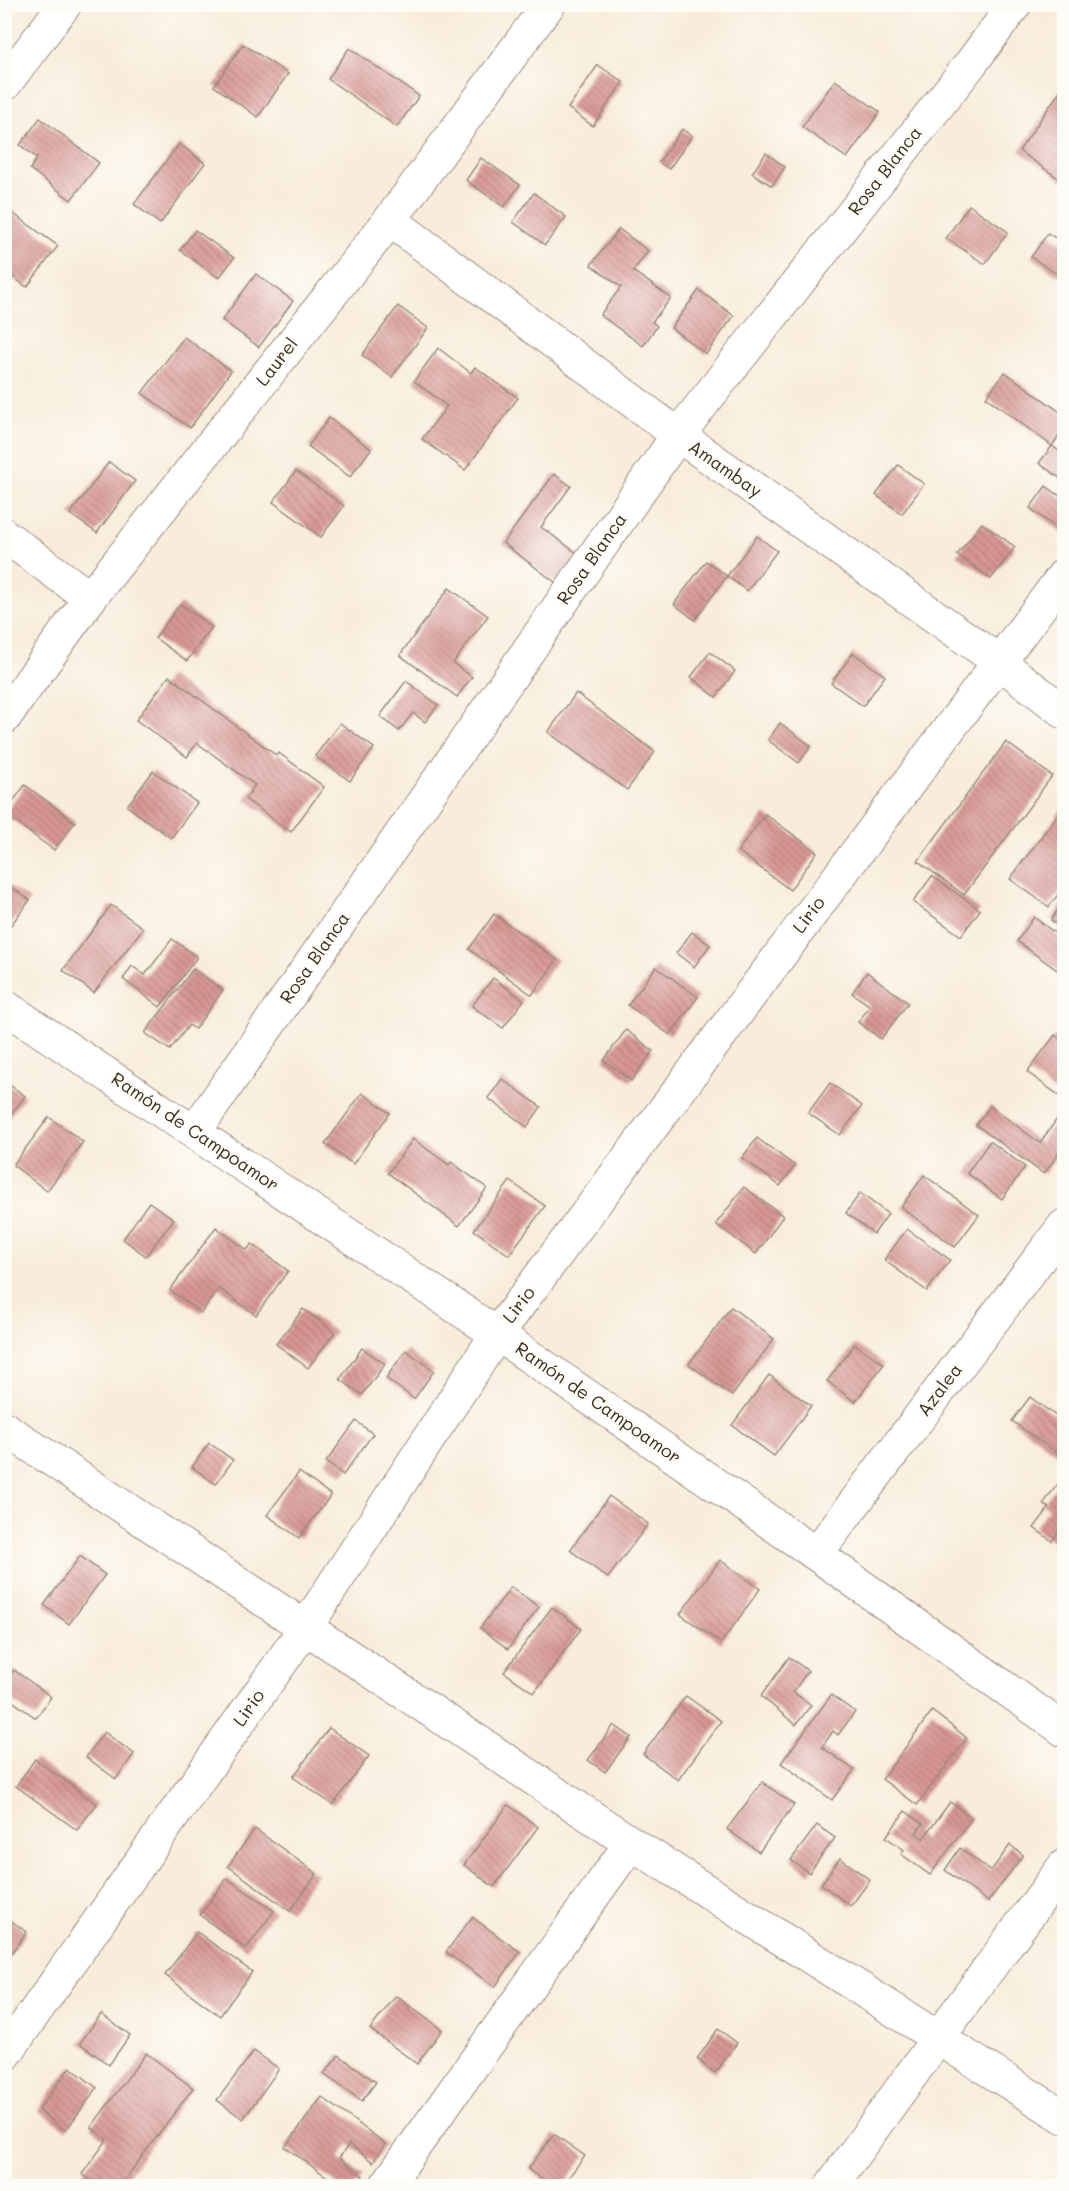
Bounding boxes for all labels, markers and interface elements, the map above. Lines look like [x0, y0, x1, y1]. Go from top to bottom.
street label: Rosa Blanca [842, 121, 926, 220]
street label: Laurel [250, 332, 303, 391]
street label: Amambay [684, 434, 767, 502]
street label: Rosa Blanca [551, 508, 632, 609]
street label: Lirio [787, 891, 830, 938]
street label: Rosa Blanca [274, 907, 355, 1008]
street label: Ramón de Campoamor [107, 1066, 284, 1196]
street label: Lirio [497, 1281, 540, 1328]
street label: Ramón de Campoamor [511, 1336, 686, 1469]
street label: Azalea [911, 1358, 967, 1421]
street label: Lirio [227, 1684, 270, 1731]

